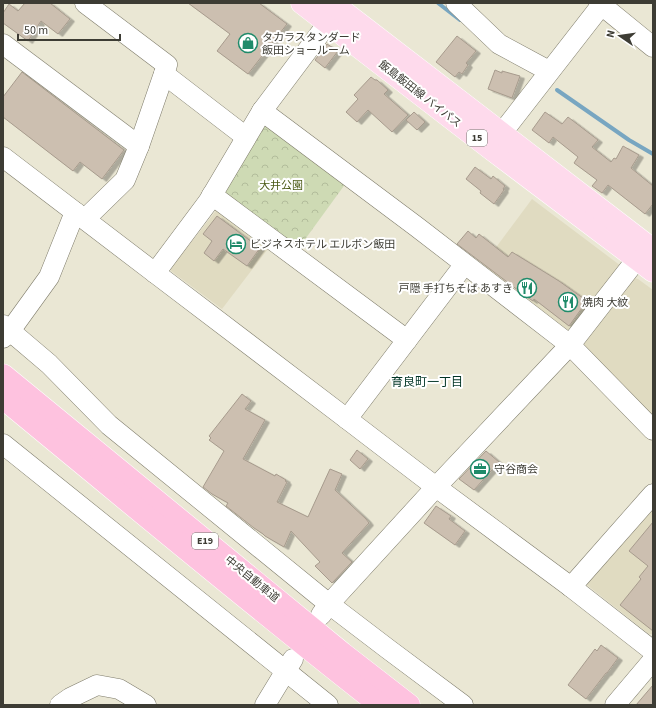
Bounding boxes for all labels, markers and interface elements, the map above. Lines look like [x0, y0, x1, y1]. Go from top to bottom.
scale bar [18, 16, 120, 42]
north arrow [600, 16, 640, 56]
text: 50 m [24, 22, 48, 39]
text: N [603, 29, 619, 39]
place label: タカラスタンダード 飯田ショールーム [262, 30, 361, 58]
shop icon: タカラスタンダード 飯田ショールーム [237, 32, 259, 54]
street label: 飯島飯田線 バイパス [376, 57, 464, 131]
road number: 15 [467, 130, 487, 146]
park label: 大井公園 [259, 178, 303, 193]
hotel icon: ビジネスホテル エルボン飯田 [225, 233, 247, 255]
place label: ビジネスホテル エルボン飯田 [250, 237, 395, 252]
restaurant icon: 戸隠 手打ちそば あすき [516, 277, 538, 299]
place label: 戸隠 手打ちそば あすき [399, 281, 513, 296]
restaurant icon: 焼肉 大紋 [557, 291, 579, 313]
place label: 焼肉 大紋 [582, 295, 628, 310]
district label: 育良町一丁目 [391, 374, 463, 391]
office icon: 守谷商会 [469, 458, 491, 480]
place label: 守谷商会 [494, 462, 538, 477]
road number: E19 [192, 533, 218, 549]
street label: 中央自動車道 [222, 552, 282, 606]

